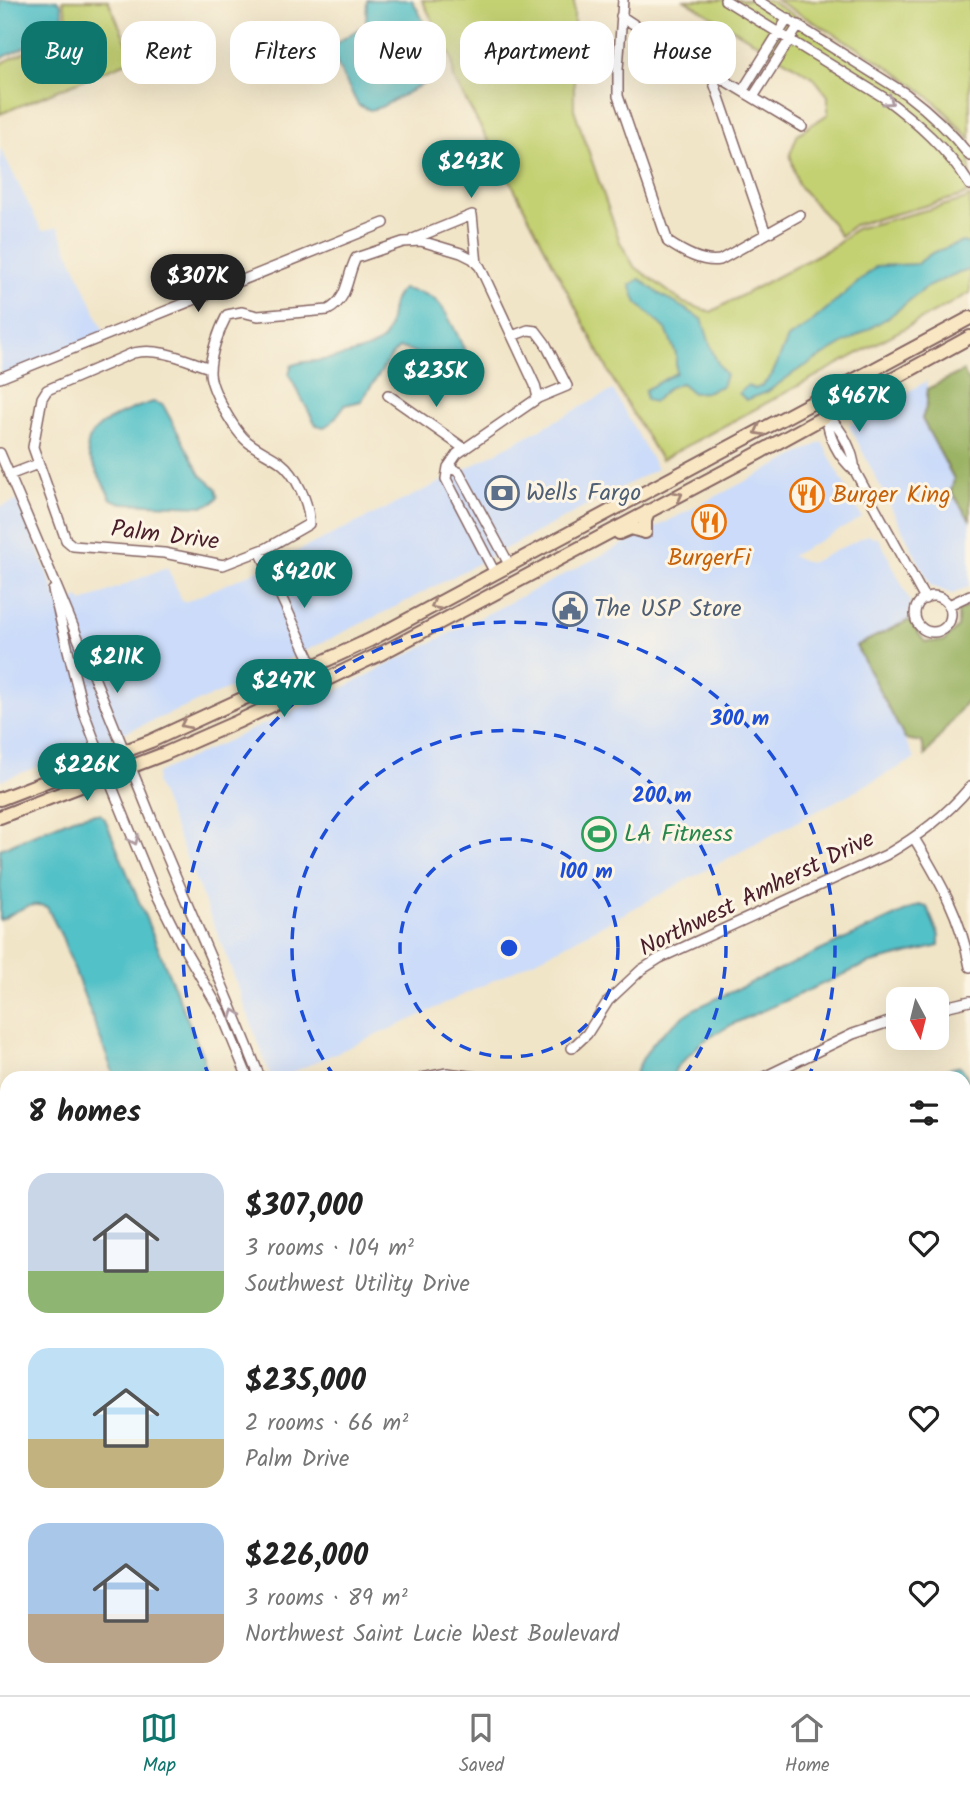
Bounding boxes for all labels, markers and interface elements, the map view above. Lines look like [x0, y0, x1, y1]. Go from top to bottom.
chip: Buy [21, 21, 107, 84]
chip: Rent [121, 21, 216, 84]
chip: Filters [230, 21, 340, 84]
chip: New [354, 21, 446, 84]
chip: Apartment [460, 21, 614, 84]
chip: House [628, 21, 736, 84]
one-way arrow [881, 93, 894, 105]
pin: $243K [422, 140, 520, 200]
text: $243K [438, 145, 504, 181]
pin: $307K [149, 254, 247, 314]
text: $307K [167, 259, 229, 295]
pin: $235K [387, 350, 485, 409]
text: $235K [403, 354, 469, 390]
pin: $467K [810, 374, 908, 434]
text: $467K [827, 379, 891, 415]
one-way arrow [753, 423, 766, 436]
bank icon: Wells Fargo [483, 474, 521, 512]
place label: Wells Fargo [526, 474, 641, 513]
restaurant icon: Burger King [788, 476, 826, 514]
place label: Burger King [832, 476, 951, 515]
one-way arrow [671, 490, 683, 504]
restaurant icon: BurgerFi [690, 503, 728, 541]
street label: Palm Drive [109, 510, 222, 562]
place label: BurgerFi [667, 539, 752, 578]
pin: $420K [255, 550, 353, 610]
text: $420K [271, 555, 337, 591]
public building icon: The USP Store [551, 590, 589, 628]
place label: The USP Store [594, 590, 742, 629]
one-way arrow [430, 597, 442, 610]
pin: $211K [68, 636, 166, 695]
text: $211K [90, 640, 144, 676]
pin: $247K [235, 660, 333, 719]
text: $247K [252, 664, 316, 700]
text: 300 m [710, 703, 769, 736]
one-way arrow [180, 716, 192, 730]
pin: $226K [38, 744, 136, 803]
text: $226K [54, 748, 120, 784]
text: 200 m [632, 780, 692, 813]
sports icon: LA Fitness [580, 815, 618, 853]
place label: LA Fitness [624, 815, 733, 854]
street label: Northwest Amherst Drive [633, 820, 882, 968]
one-way arrow [126, 833, 140, 845]
text: 100 m [559, 856, 613, 889]
centre of rings [497, 936, 521, 960]
north arrow [886, 987, 948, 1050]
map controls [886, 987, 949, 1050]
one-way arrow [230, 1009, 244, 1021]
text: 8 homes [28, 1089, 141, 1137]
icon: filters [905, 1094, 943, 1132]
text: $307,000 [245, 1183, 363, 1231]
icon: home [84, 1201, 168, 1285]
icon: heart [905, 1224, 943, 1262]
text: 3 rooms · 104 m² [245, 1231, 414, 1267]
text: Southwest Utility Drive [245, 1267, 470, 1303]
text: $235,000 [245, 1358, 366, 1406]
icon: home [84, 1376, 168, 1460]
icon: heart [905, 1399, 943, 1437]
text: 2 rooms · 66 m² [245, 1406, 408, 1442]
text: Palm Drive [245, 1442, 349, 1478]
text: $226,000 [245, 1533, 368, 1581]
icon: home [84, 1551, 168, 1635]
icon: heart [905, 1574, 943, 1612]
text: 3 rooms · 89 m² [245, 1581, 408, 1617]
text: Northwest Saint Lucie West Boulevard [245, 1617, 619, 1653]
tab: Map [140, 1709, 178, 1781]
tab: Saved [459, 1709, 504, 1781]
tab: Home [785, 1709, 830, 1781]

